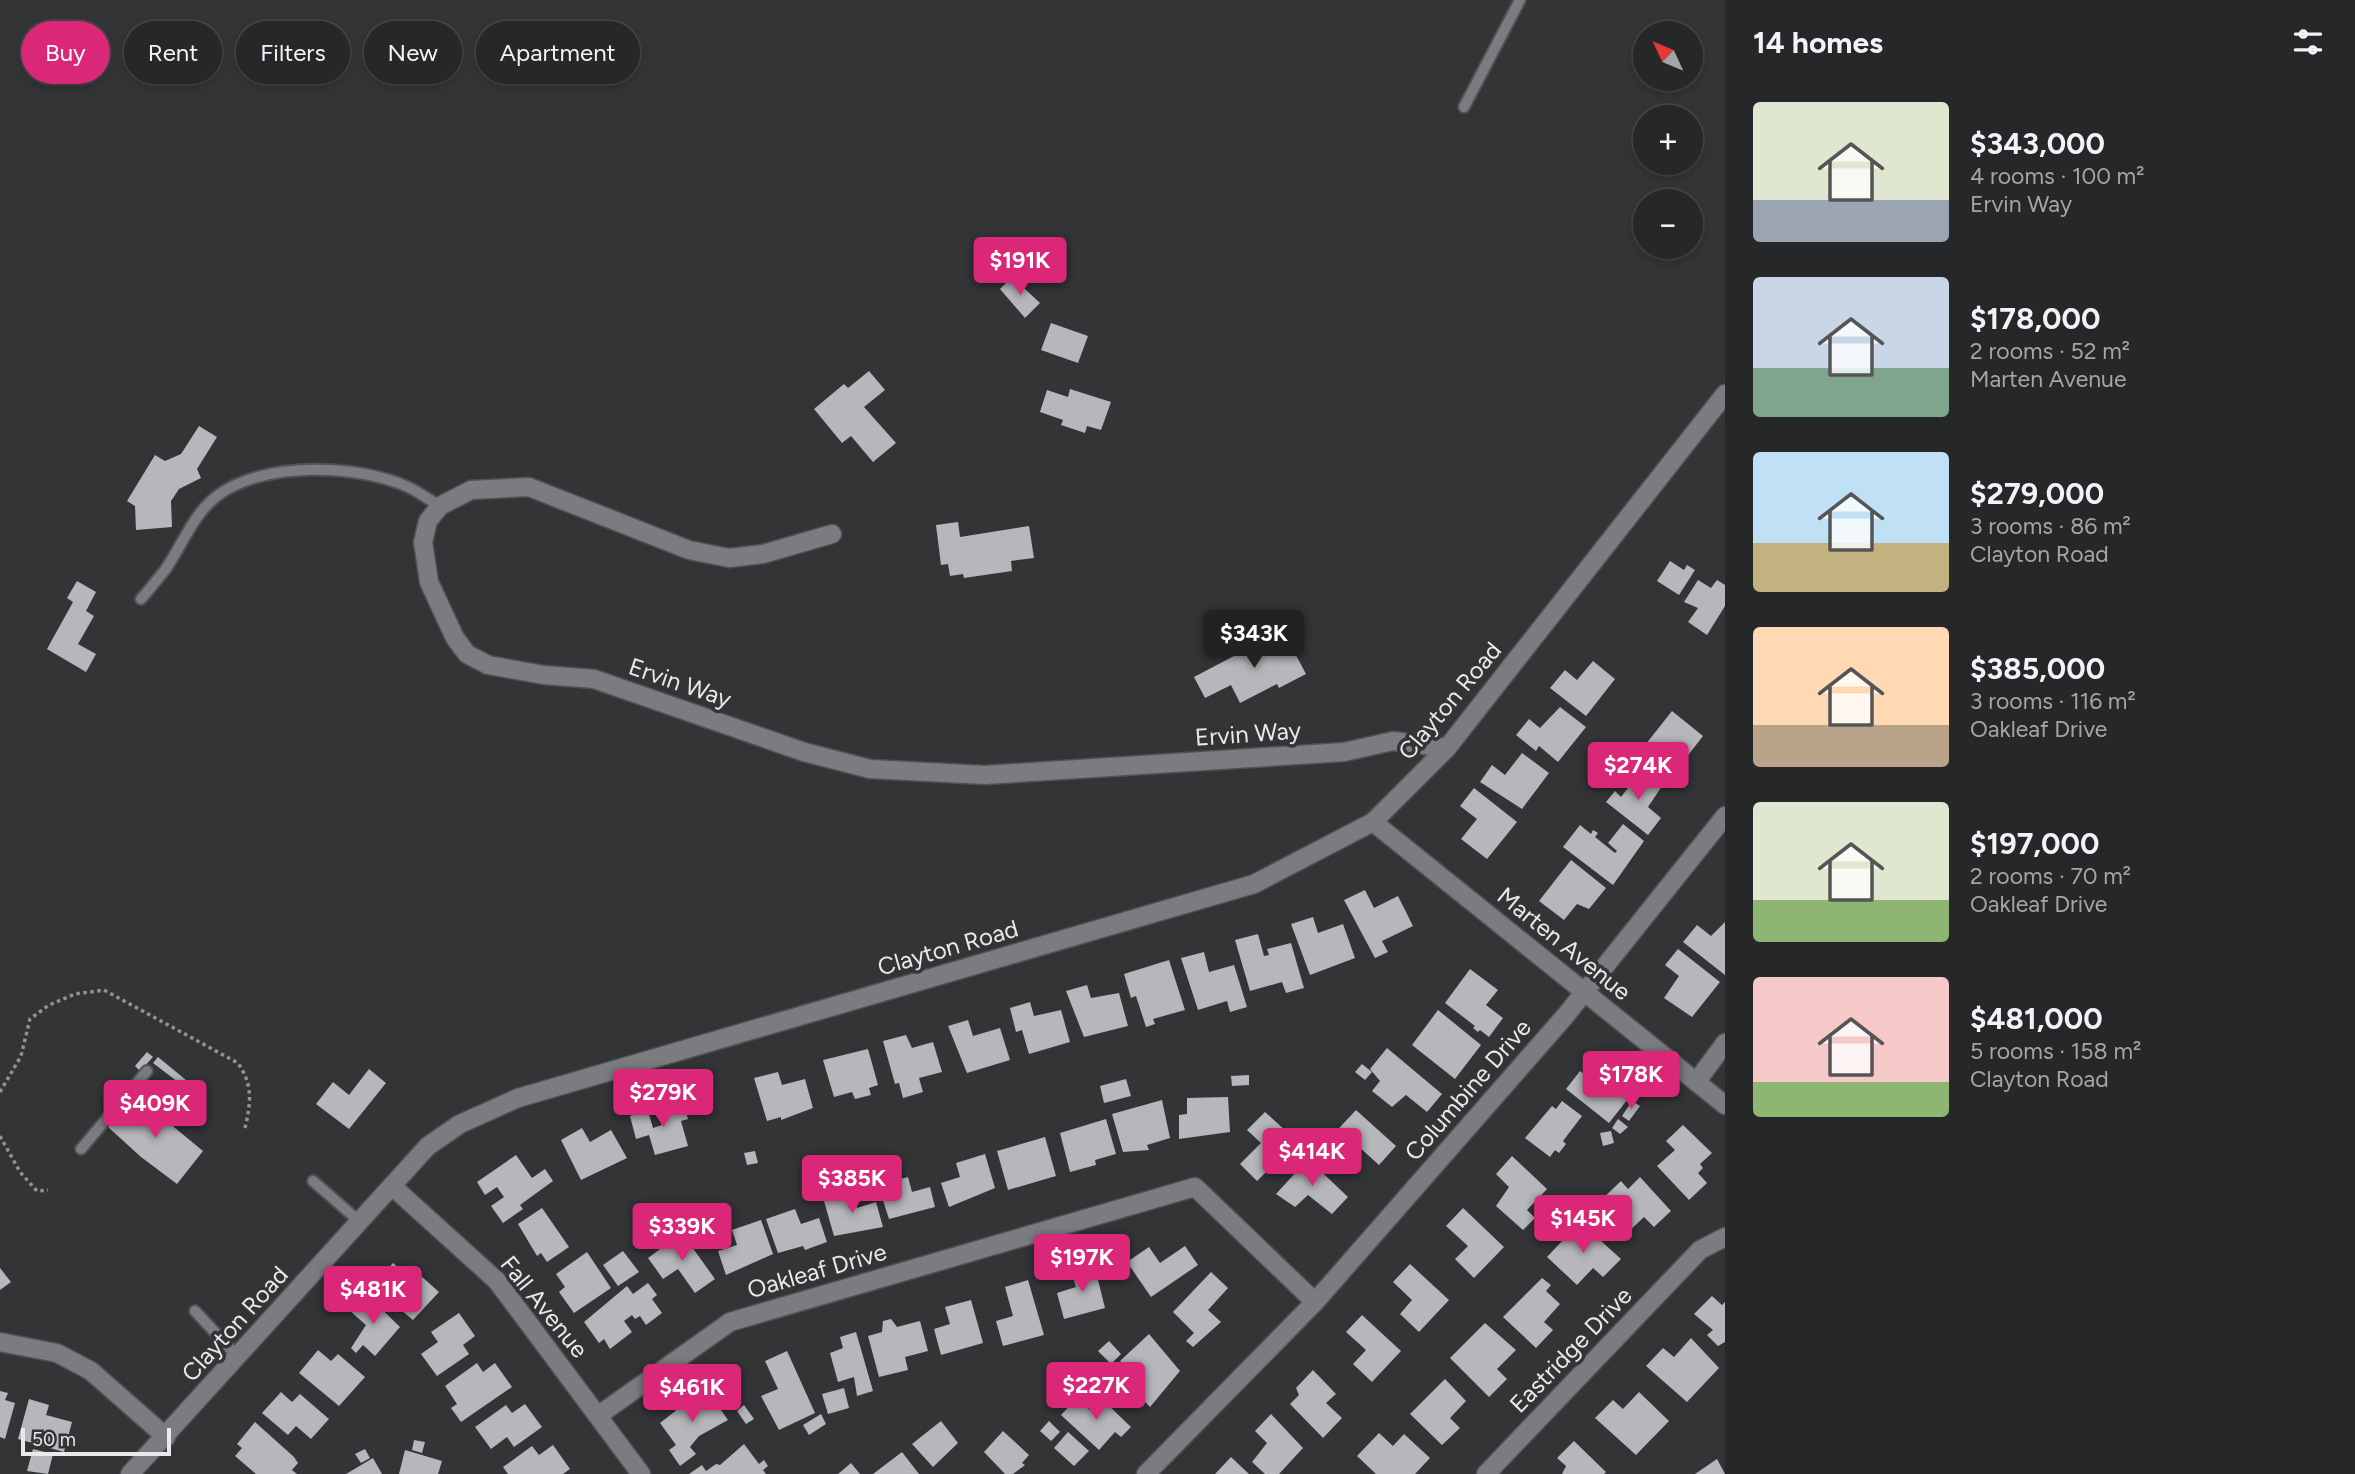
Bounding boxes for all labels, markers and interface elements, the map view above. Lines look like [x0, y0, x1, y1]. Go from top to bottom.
chip: Buy [21, 21, 110, 84]
chip: Rent [124, 21, 222, 84]
chip: Filters [236, 21, 350, 84]
chip: New [364, 21, 462, 84]
chip: Apartment [476, 21, 640, 84]
north arrow [1633, 21, 1703, 91]
map controls [1633, 21, 1703, 259]
icon: filters [2289, 23, 2327, 61]
text: 14 homes [1753, 24, 1883, 61]
button: + [1633, 105, 1703, 175]
text: $343,000 [1970, 125, 2105, 162]
icon: home [1809, 130, 1893, 214]
text: 4 rooms · 100 m² [1970, 162, 2144, 190]
button: − [1633, 189, 1703, 259]
text: Ervin Way [1970, 190, 2072, 218]
pin: $191K [971, 238, 1069, 297]
text: $191K [990, 246, 1050, 274]
text: $178,000 [1970, 300, 2100, 337]
icon: home [1809, 305, 1893, 389]
text: 2 rooms · 52 m² [1970, 337, 2130, 365]
text: Marten Avenue [1970, 365, 2126, 393]
text: $279,000 [1970, 475, 2104, 512]
icon: home [1809, 480, 1893, 564]
text: 3 rooms · 86 m² [1970, 512, 2131, 540]
text: Clayton Road [1970, 540, 2109, 568]
pin: $343K [1205, 610, 1303, 670]
text: $343K [1220, 619, 1288, 647]
street label: Clayton Road [1392, 636, 1507, 765]
text: $385,000 [1970, 650, 2105, 687]
street label: Ervin Way [625, 651, 736, 714]
icon: home [1809, 655, 1893, 739]
text: 3 rooms · 116 m² [1970, 687, 2136, 715]
street label: Ervin Way [1194, 715, 1302, 752]
text: Oakleaf Drive [1970, 715, 2107, 743]
pin: $274K [1589, 742, 1687, 802]
text: $274K [1604, 751, 1672, 779]
text: $197,000 [1970, 825, 2099, 862]
icon: home [1809, 830, 1893, 914]
text: 2 rooms · 70 m² [1970, 862, 2131, 890]
street label: Marten Avenue [1492, 881, 1637, 1006]
text: Oakleaf Drive [1970, 890, 2107, 918]
street label: Clayton Road [874, 914, 1021, 981]
text: $481,000 [1970, 1000, 2103, 1037]
icon: home [1809, 1005, 1893, 1089]
street label: Columbine Drive [1398, 1013, 1537, 1166]
text: 5 rooms · 158 m² [1970, 1037, 2141, 1065]
pin: $178K [1582, 1052, 1680, 1111]
text: $178K [1599, 1060, 1663, 1088]
text: Clayton Road [1970, 1065, 2109, 1093]
pin: $279K [614, 1070, 712, 1129]
text: $279K [629, 1078, 697, 1106]
pin: $409K [106, 1080, 204, 1140]
text: $409K [120, 1089, 190, 1117]
pin: $414K [1263, 1128, 1361, 1188]
text: $414K [1279, 1137, 1345, 1165]
pin: $385K [803, 1156, 901, 1215]
text: $385K [818, 1164, 886, 1192]
pin: $145K [1534, 1196, 1632, 1255]
pin: $339K [633, 1204, 731, 1263]
text: $145K [1550, 1204, 1616, 1232]
text: $339K [649, 1212, 715, 1240]
pin: $197K [1033, 1234, 1131, 1294]
street label: Oakleaf Drive [744, 1237, 890, 1304]
text: $197K [1050, 1243, 1114, 1271]
street label: Fall Avenue [494, 1250, 594, 1364]
street label: Clayton Road [175, 1260, 294, 1387]
pin: $481K [324, 1266, 422, 1326]
text: $481K [340, 1275, 406, 1303]
street label: Eastridge Drive [1504, 1281, 1638, 1418]
pin: $227K [1047, 1362, 1145, 1422]
pin: $461K [643, 1364, 741, 1424]
text: $227K [1062, 1371, 1130, 1399]
text: $461K [659, 1373, 725, 1401]
scale bar [21, 1425, 172, 1457]
text: 50 m [32, 1428, 76, 1451]

